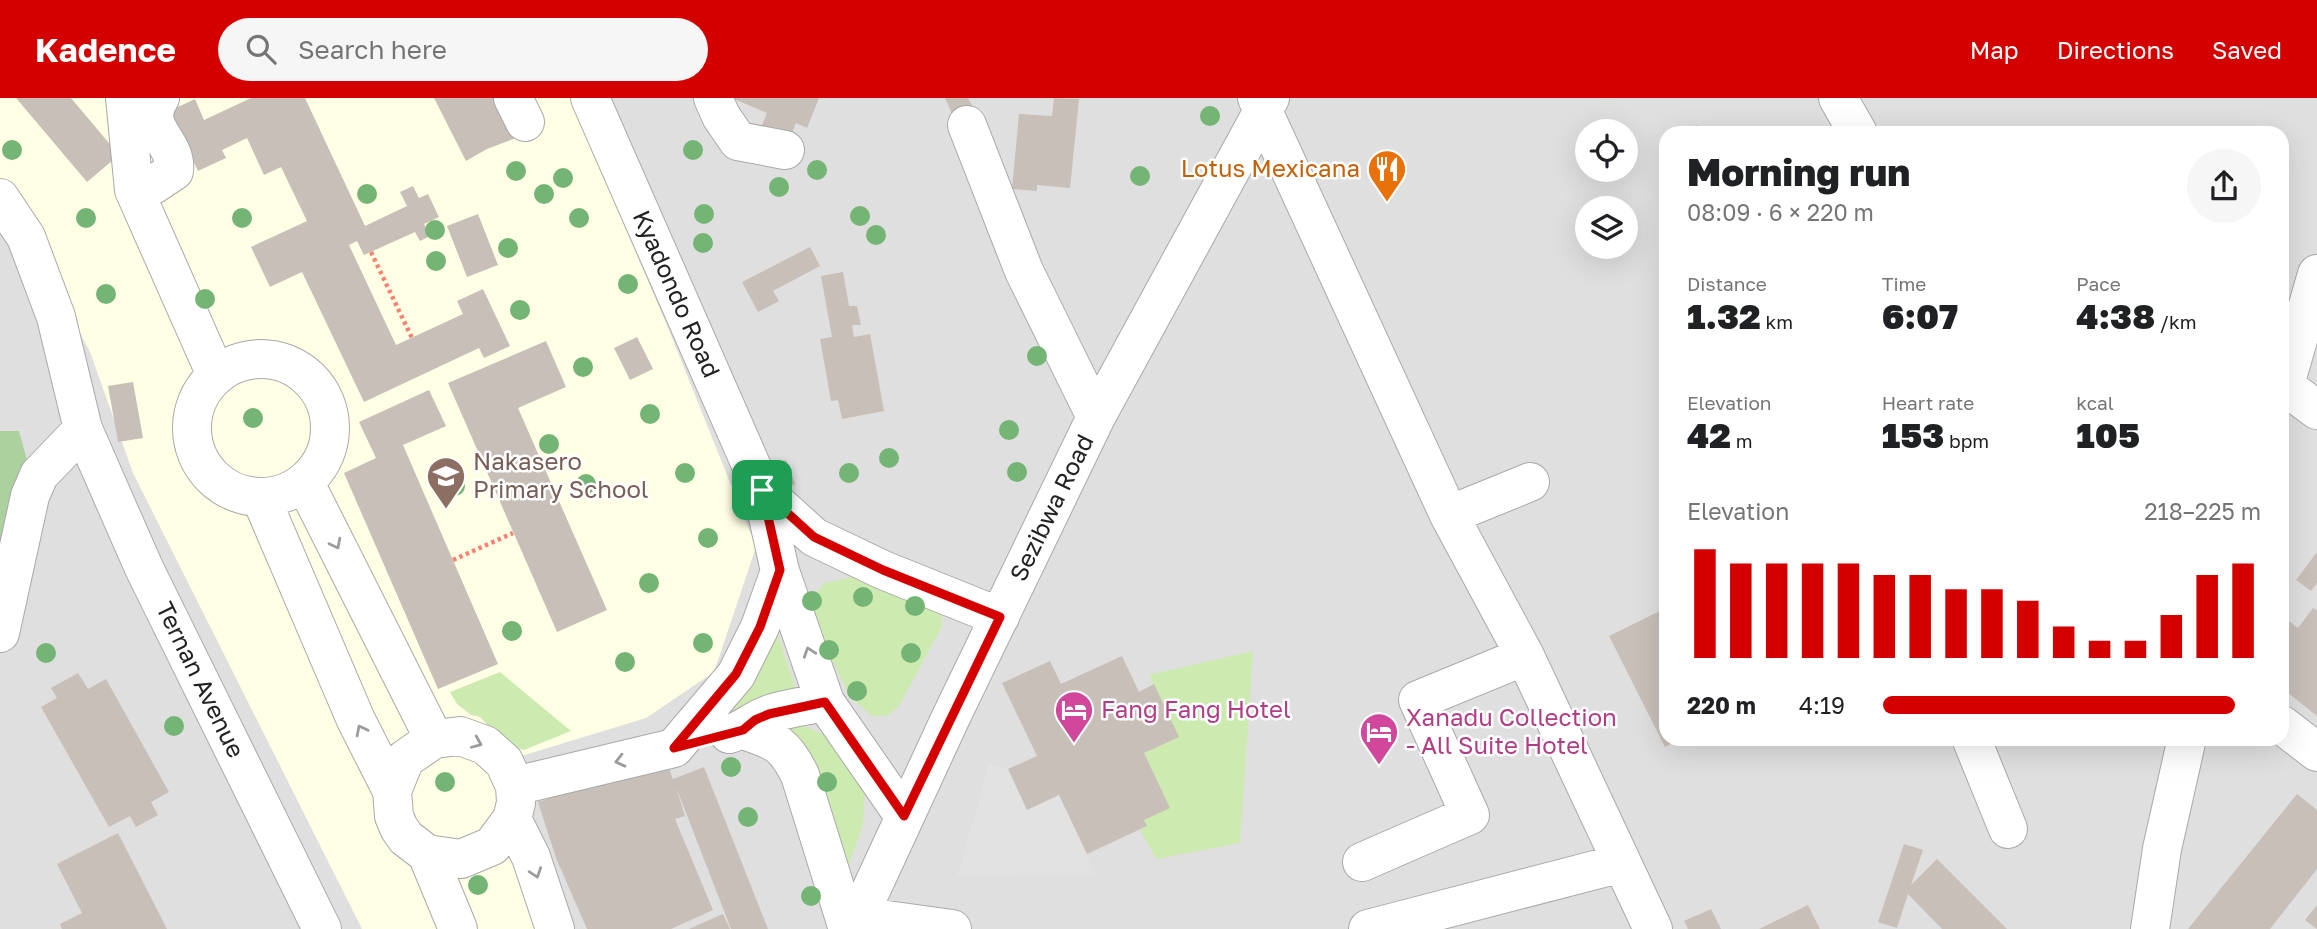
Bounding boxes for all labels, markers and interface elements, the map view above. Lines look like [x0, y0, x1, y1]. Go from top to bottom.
search box [218, 18, 708, 81]
text: Kadence [35, 30, 176, 69]
icon: search [242, 30, 280, 68]
text: Search here [298, 34, 447, 65]
text: Map [1970, 35, 2019, 64]
text: Directions [2057, 35, 2174, 64]
text: Saved [2212, 35, 2282, 64]
map controls [1575, 119, 1638, 259]
button: locate [1575, 119, 1638, 182]
restaurant icon: Lotus Mexicana [1366, 148, 1408, 203]
text: Morning run [1687, 149, 1910, 194]
button: share [2187, 149, 2261, 223]
place label: Lotus Mexicana [1181, 153, 1360, 182]
button: layers [1575, 196, 1638, 259]
text: 08:09 · 6 × 220 m [1687, 198, 1874, 226]
street label: Kyadondo Road [628, 205, 727, 381]
text: Distance [1687, 272, 1767, 295]
text: Time [1882, 272, 1926, 295]
text: Pace [2076, 272, 2121, 295]
text: 1.32 [1687, 295, 1761, 337]
text: 6:07 [1882, 295, 1958, 337]
text: 4:38 [2076, 295, 2155, 337]
text: km [1761, 310, 1793, 333]
text: /km [2155, 310, 2197, 333]
text: Elevation [1687, 391, 1772, 414]
text: Heart rate [1882, 391, 1974, 414]
text: kcal [2076, 391, 2114, 414]
text: 42 [1687, 414, 1731, 456]
text: 153 [1882, 414, 1944, 456]
text: 105 [2076, 414, 2140, 456]
street label: Sezibwa Road [1003, 429, 1099, 586]
text: m [1731, 429, 1753, 452]
text: bpm [1944, 429, 1989, 452]
place label: Nakasero Primary School [473, 446, 649, 503]
school or university icon: Nakasero Primary School [425, 455, 467, 510]
pin [732, 460, 792, 520]
icon: arrive [743, 471, 781, 509]
text: Elevation [1687, 497, 1789, 525]
text: 218–225 m [2144, 497, 2261, 525]
one-way arrow [327, 537, 341, 549]
street label: Ternan Avenue [151, 597, 252, 762]
one-way arrow [803, 647, 817, 659]
hotel icon: Fang Fang Hotel [1053, 689, 1095, 744]
text: 220 m [1687, 691, 1756, 719]
text: 4:19 [1799, 691, 1845, 719]
place label: Fang Fang Hotel [1101, 694, 1291, 723]
place label: Xanadu Collection - All Suite Hotel [1406, 702, 1617, 759]
hotel icon: Xanadu Collection - All Suite Hotel [1358, 711, 1400, 766]
one-way arrow [356, 725, 370, 737]
one-way arrow [470, 735, 482, 749]
one-way arrow [614, 753, 626, 767]
one-way arrow [528, 866, 542, 878]

